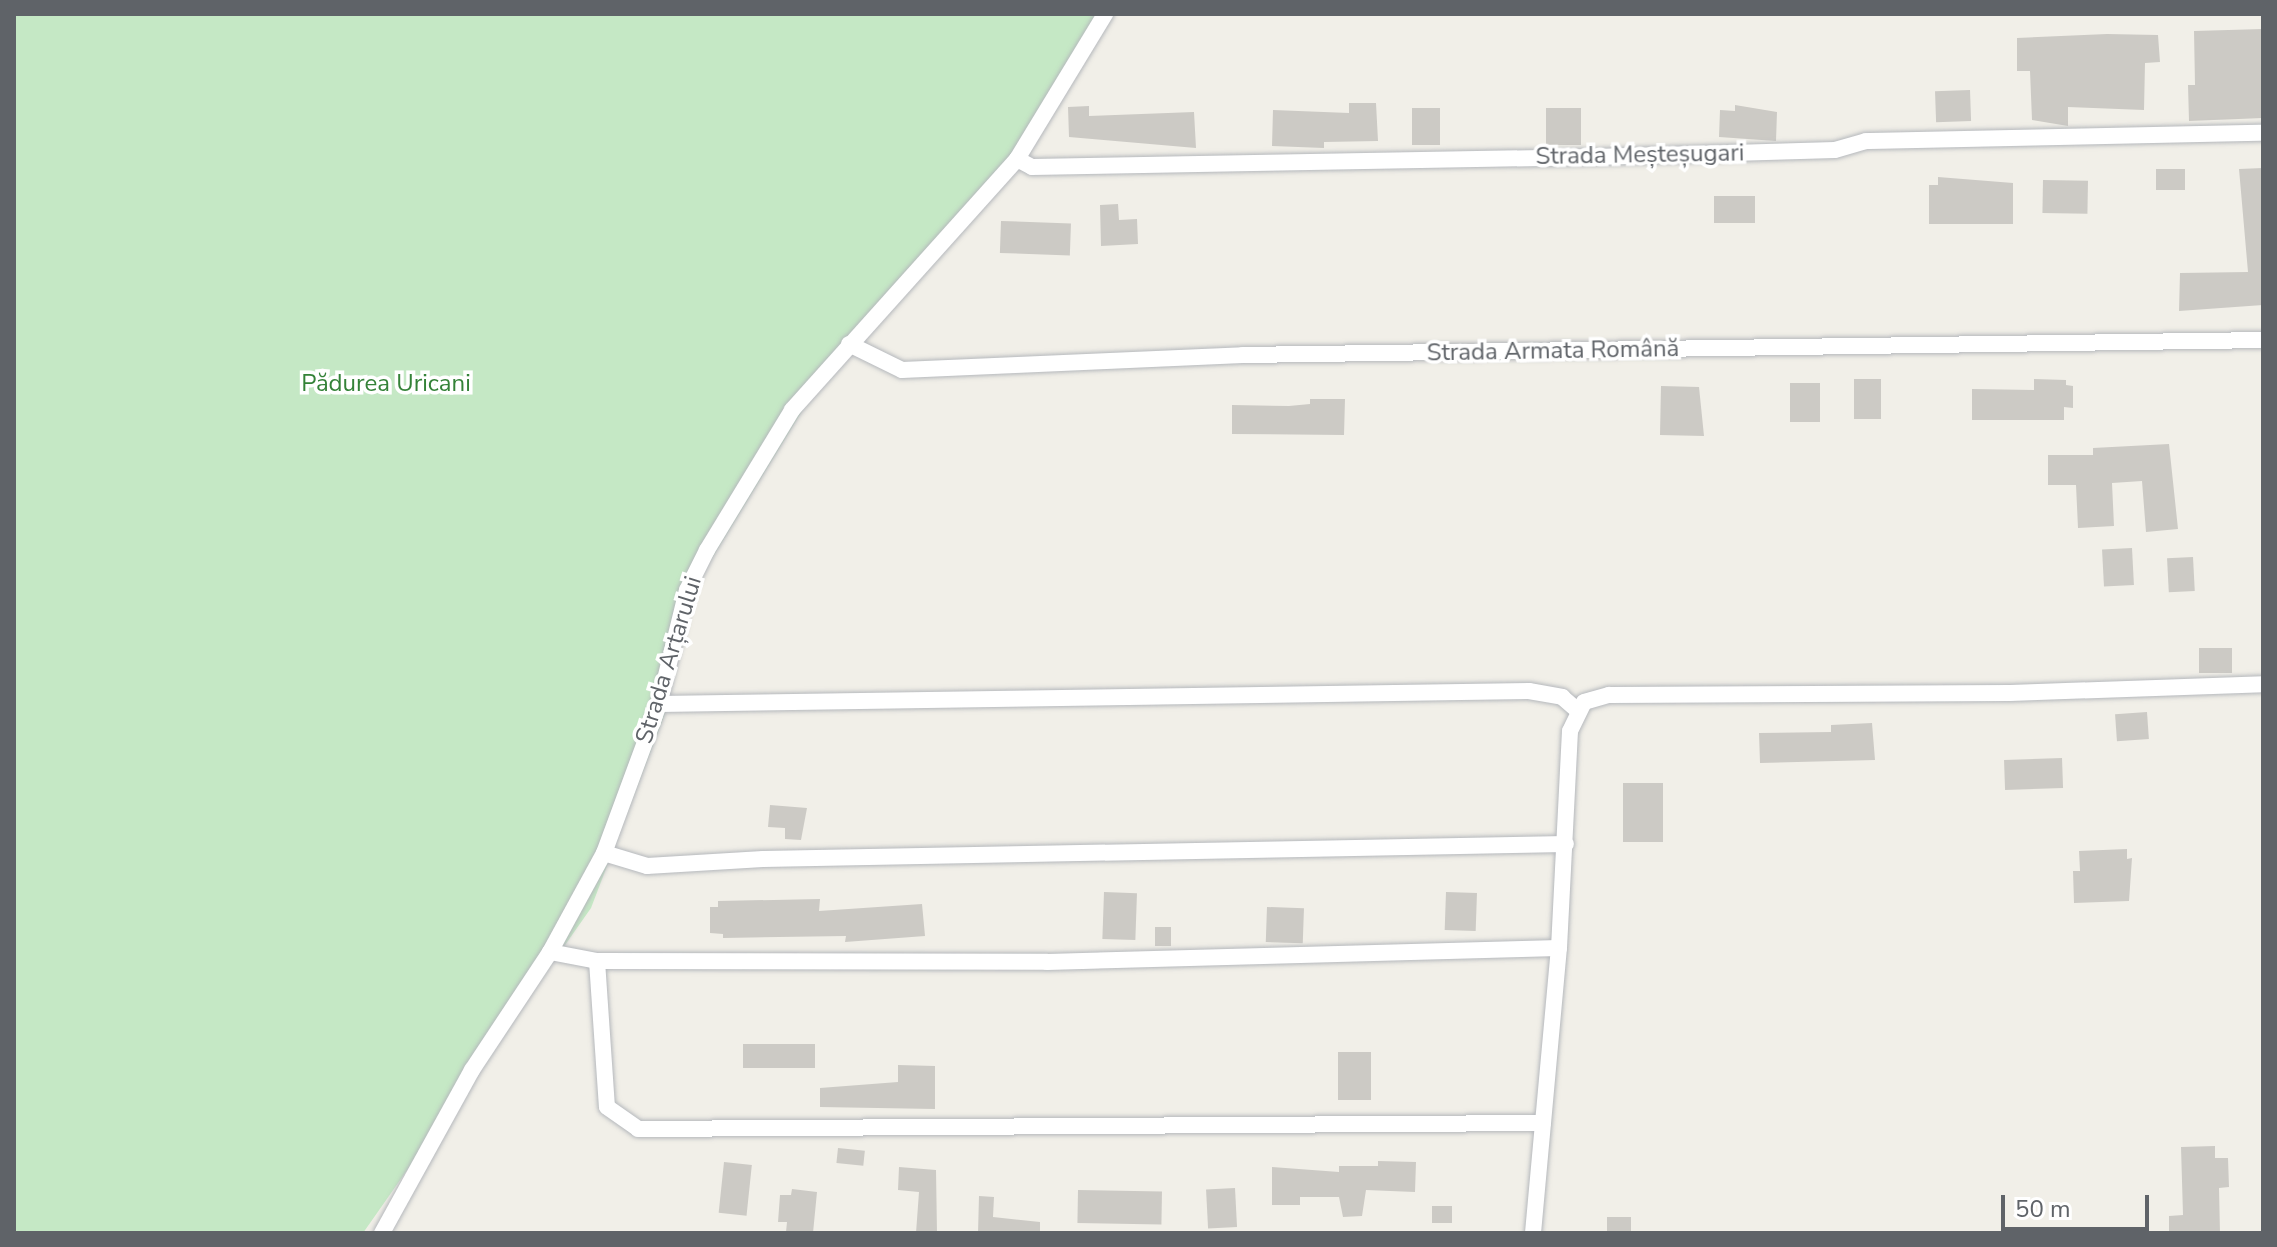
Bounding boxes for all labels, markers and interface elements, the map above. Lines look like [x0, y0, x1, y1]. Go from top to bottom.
street label: Strada Meșteșugari [1535, 139, 1745, 171]
street label: Strada Armata Română [1426, 334, 1680, 368]
park label: Pădurea Uricani [301, 370, 471, 398]
street label: Strada Arțarului [630, 573, 708, 747]
scale bar [2005, 1179, 2153, 1229]
text: 50 m [2015, 1193, 2071, 1225]

